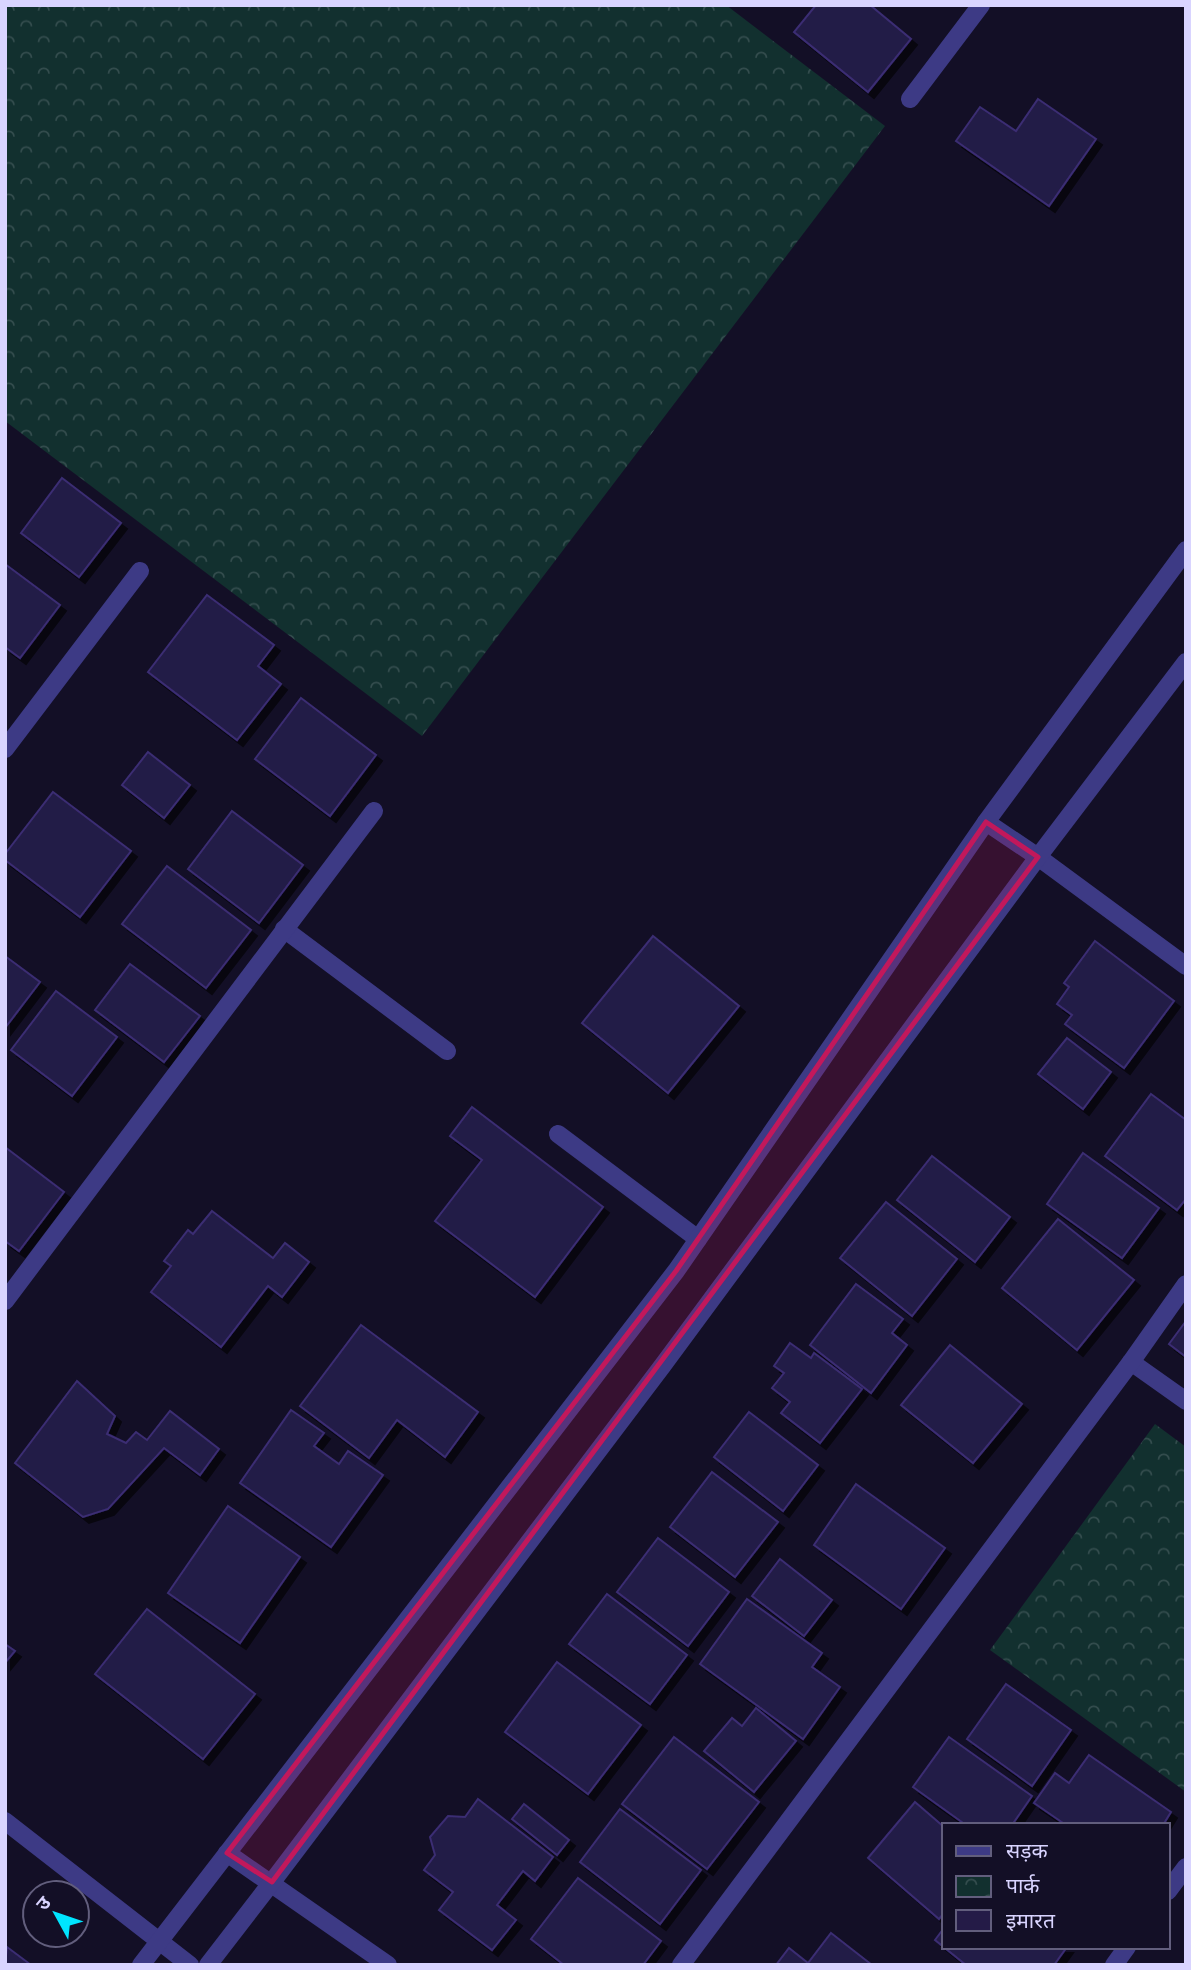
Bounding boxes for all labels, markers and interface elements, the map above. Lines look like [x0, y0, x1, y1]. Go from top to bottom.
legend [942, 1823, 1170, 1949]
text: सड़क [1006, 1837, 1048, 1862]
text: पार्क [1006, 1872, 1040, 1897]
north arrow [21, 1879, 91, 1949]
text: उ [30, 1890, 56, 1914]
text: इमारत [1006, 1907, 1056, 1932]

